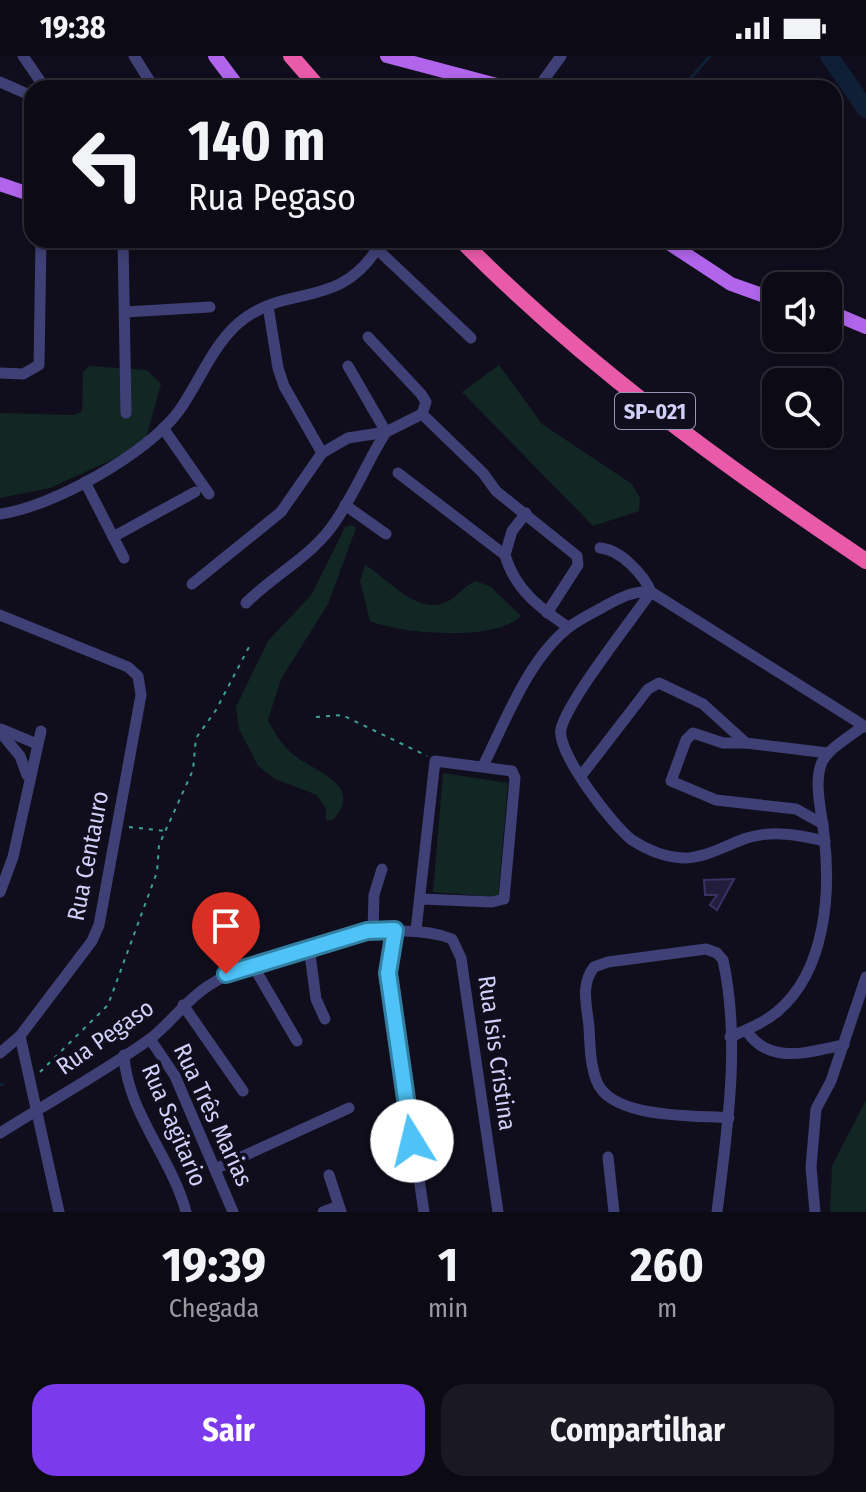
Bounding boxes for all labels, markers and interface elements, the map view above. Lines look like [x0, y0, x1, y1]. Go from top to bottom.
text: 19:38 [40, 10, 106, 46]
text: 140 m [188, 108, 325, 175]
icon: left [56, 112, 160, 216]
text: Rua Pegaso [188, 176, 356, 220]
map controls [762, 272, 842, 448]
button: sound [762, 272, 842, 352]
button: search [762, 368, 842, 448]
road number: SP-021 [615, 393, 695, 429]
street label: Rua Centauro [62, 789, 114, 923]
pin [192, 892, 260, 974]
icon: arrive [204, 904, 248, 948]
street label: Rua Isis Cristina [472, 974, 522, 1132]
street label: Rua Pegaso [51, 993, 159, 1081]
street label: Rua Três Marias [168, 1039, 258, 1191]
street label: Rua Sagitario [136, 1060, 212, 1190]
position arrow [370, 1099, 454, 1183]
text: 19:39 [162, 1236, 266, 1294]
text: 1 [438, 1236, 458, 1294]
text: 260 [630, 1236, 704, 1294]
text: Chegada [169, 1293, 259, 1324]
text: min [428, 1293, 468, 1324]
text: m [657, 1293, 677, 1324]
button: Sair [32, 1384, 425, 1476]
button: Compartilhar [441, 1384, 834, 1476]

